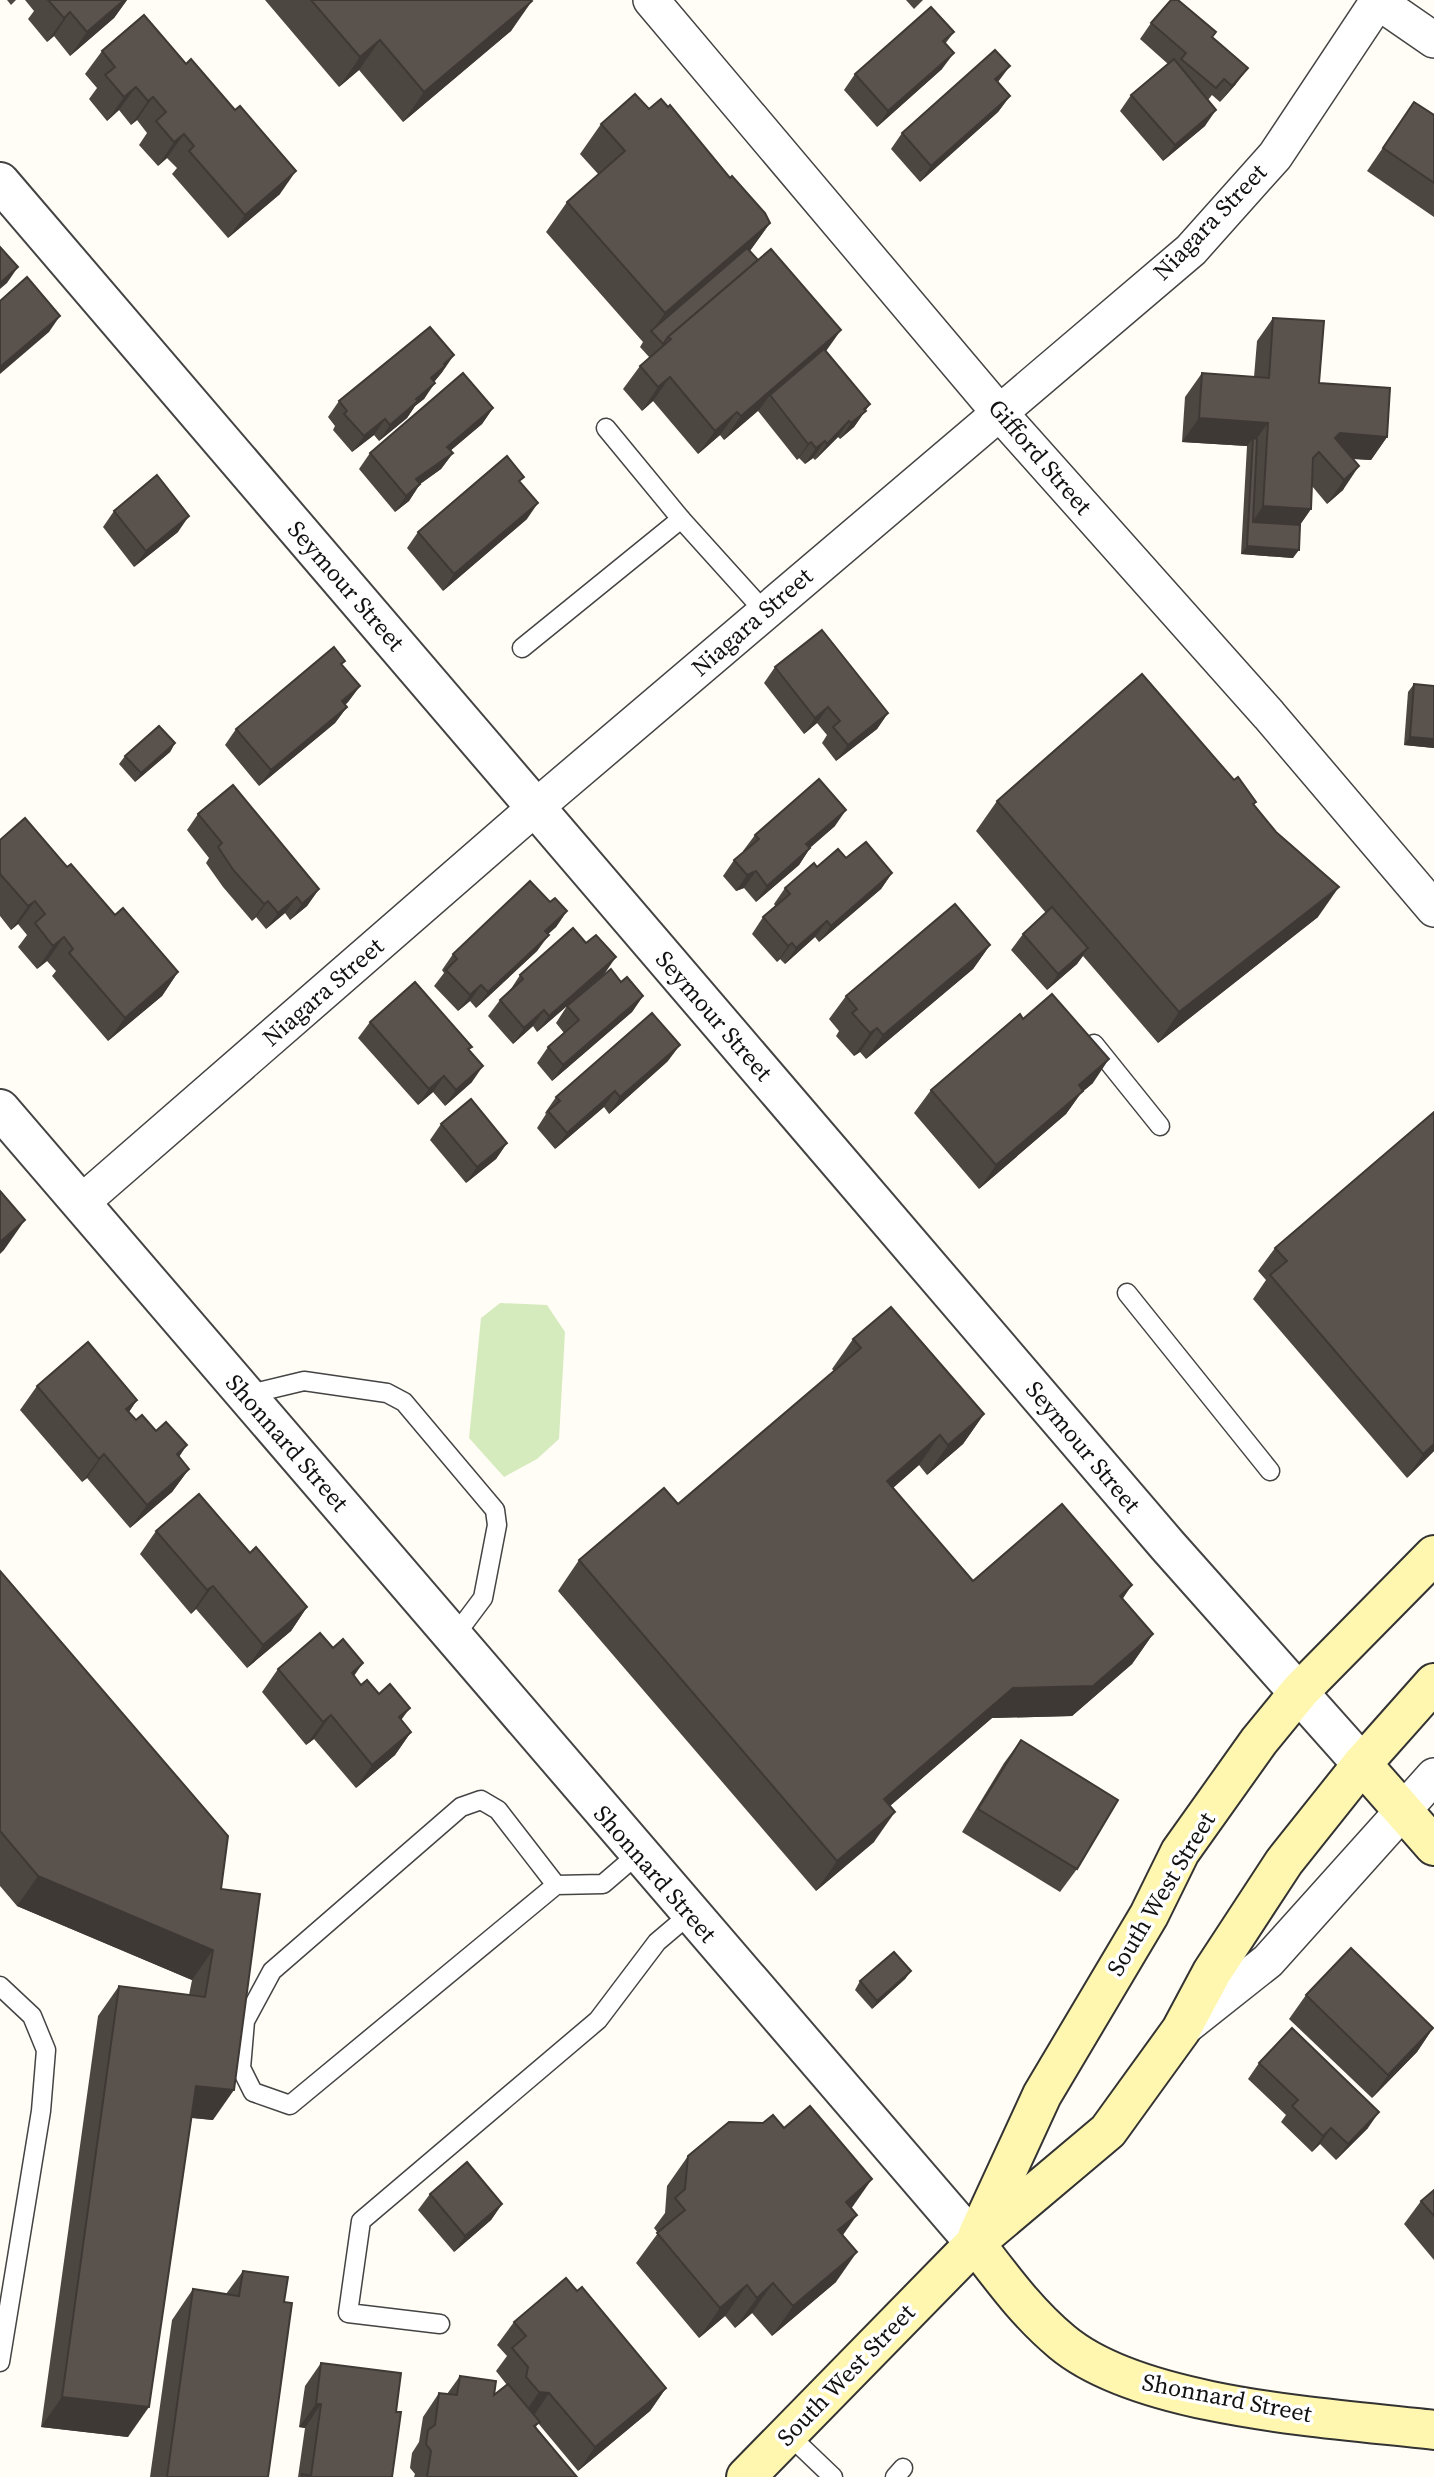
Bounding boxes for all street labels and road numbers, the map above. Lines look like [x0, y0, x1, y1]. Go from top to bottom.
street label: Niagara Street [1145, 156, 1274, 287]
street label: Gifford Street [981, 392, 1100, 522]
street label: Seymour Street [280, 513, 412, 658]
street label: Niagara Street [684, 560, 819, 683]
street label: Niagara Street [255, 930, 390, 1053]
street label: Seymour Street [648, 943, 780, 1088]
street label: Shonnard Street [219, 1367, 356, 1519]
street label: Seymour Street [1018, 1374, 1149, 1520]
street label: Shonnard Street [587, 1798, 724, 1950]
street label: South West Street [1099, 1805, 1223, 1982]
street label: South West Street [769, 2296, 922, 2453]
street label: Shonnard Street [1140, 2365, 1315, 2430]

